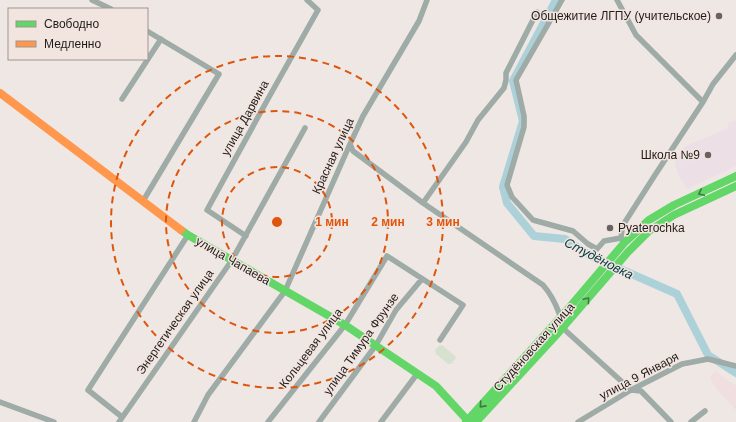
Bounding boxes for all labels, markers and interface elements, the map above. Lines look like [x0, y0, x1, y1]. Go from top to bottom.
legend [8, 8, 148, 60]
place label: Общежитие ЛГПУ (учительское) [531, 9, 711, 23]
marker: Общежитие ЛГПУ (учительское) [714, 11, 724, 21]
text: Свободно [44, 17, 99, 31]
text: Медленно [44, 37, 101, 51]
street label: улица Дарвина [218, 78, 272, 158]
street label: Красная улица [309, 115, 357, 196]
place label: Школа №9 [641, 148, 700, 162]
marker: Школа №9 [703, 150, 713, 160]
one-way arrow [697, 188, 705, 196]
centre of rings [270, 215, 284, 229]
text: 1 мин [315, 215, 349, 229]
text: 2 мин [371, 215, 405, 229]
text: 3 мин [426, 215, 460, 229]
place label: Pyaterochka [618, 221, 685, 235]
marker: Pyaterochka [605, 223, 615, 233]
street label: улица Чапаева [193, 234, 273, 288]
water label: Студёновка [562, 235, 636, 282]
street label: Энергетическая улица [133, 266, 217, 377]
street label: улица Тимура Фрунзе [321, 290, 402, 398]
one-way arrow [582, 297, 589, 304]
street label: Студёновская улица [491, 300, 578, 394]
street label: Кольцевая улица [277, 305, 346, 390]
street label: улица 9 Января [597, 349, 681, 403]
one-way arrow [479, 400, 486, 408]

